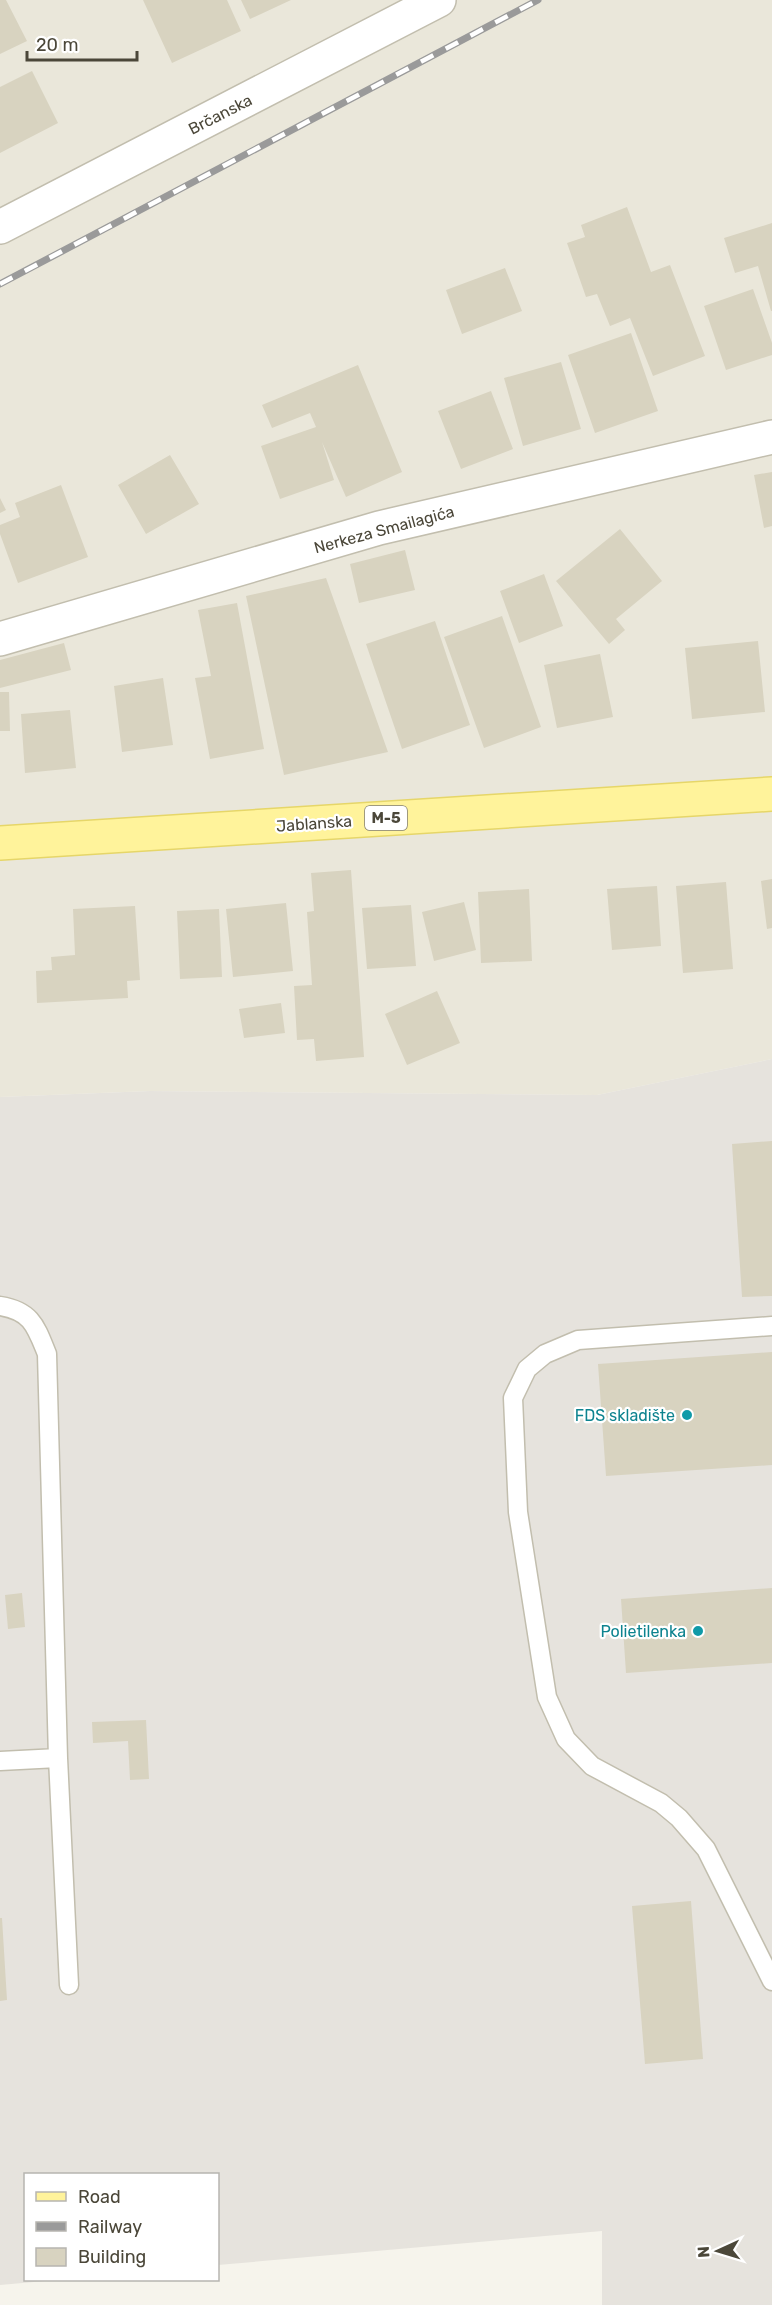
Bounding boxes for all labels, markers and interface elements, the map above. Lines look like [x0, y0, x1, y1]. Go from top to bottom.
scale bar [27, 24, 136, 62]
text: 20 m [36, 34, 78, 56]
street label: Brčanska [185, 90, 255, 139]
street label: Nerkeza Smailagića [312, 502, 456, 557]
road number: M-5 [365, 806, 407, 830]
street label: Jablanska [275, 811, 353, 836]
place label: FDS skladište [575, 1406, 675, 1425]
marker: FDS skladište [680, 1408, 694, 1422]
place label: Polietilenka [600, 1622, 686, 1641]
marker: Polietilenka [691, 1624, 705, 1638]
legend [24, 2173, 219, 2281]
text: Road [78, 2186, 121, 2208]
text: Railway [78, 2216, 142, 2238]
north arrow [688, 2221, 748, 2281]
text: Building [78, 2246, 146, 2268]
text: N [694, 2246, 713, 2258]

